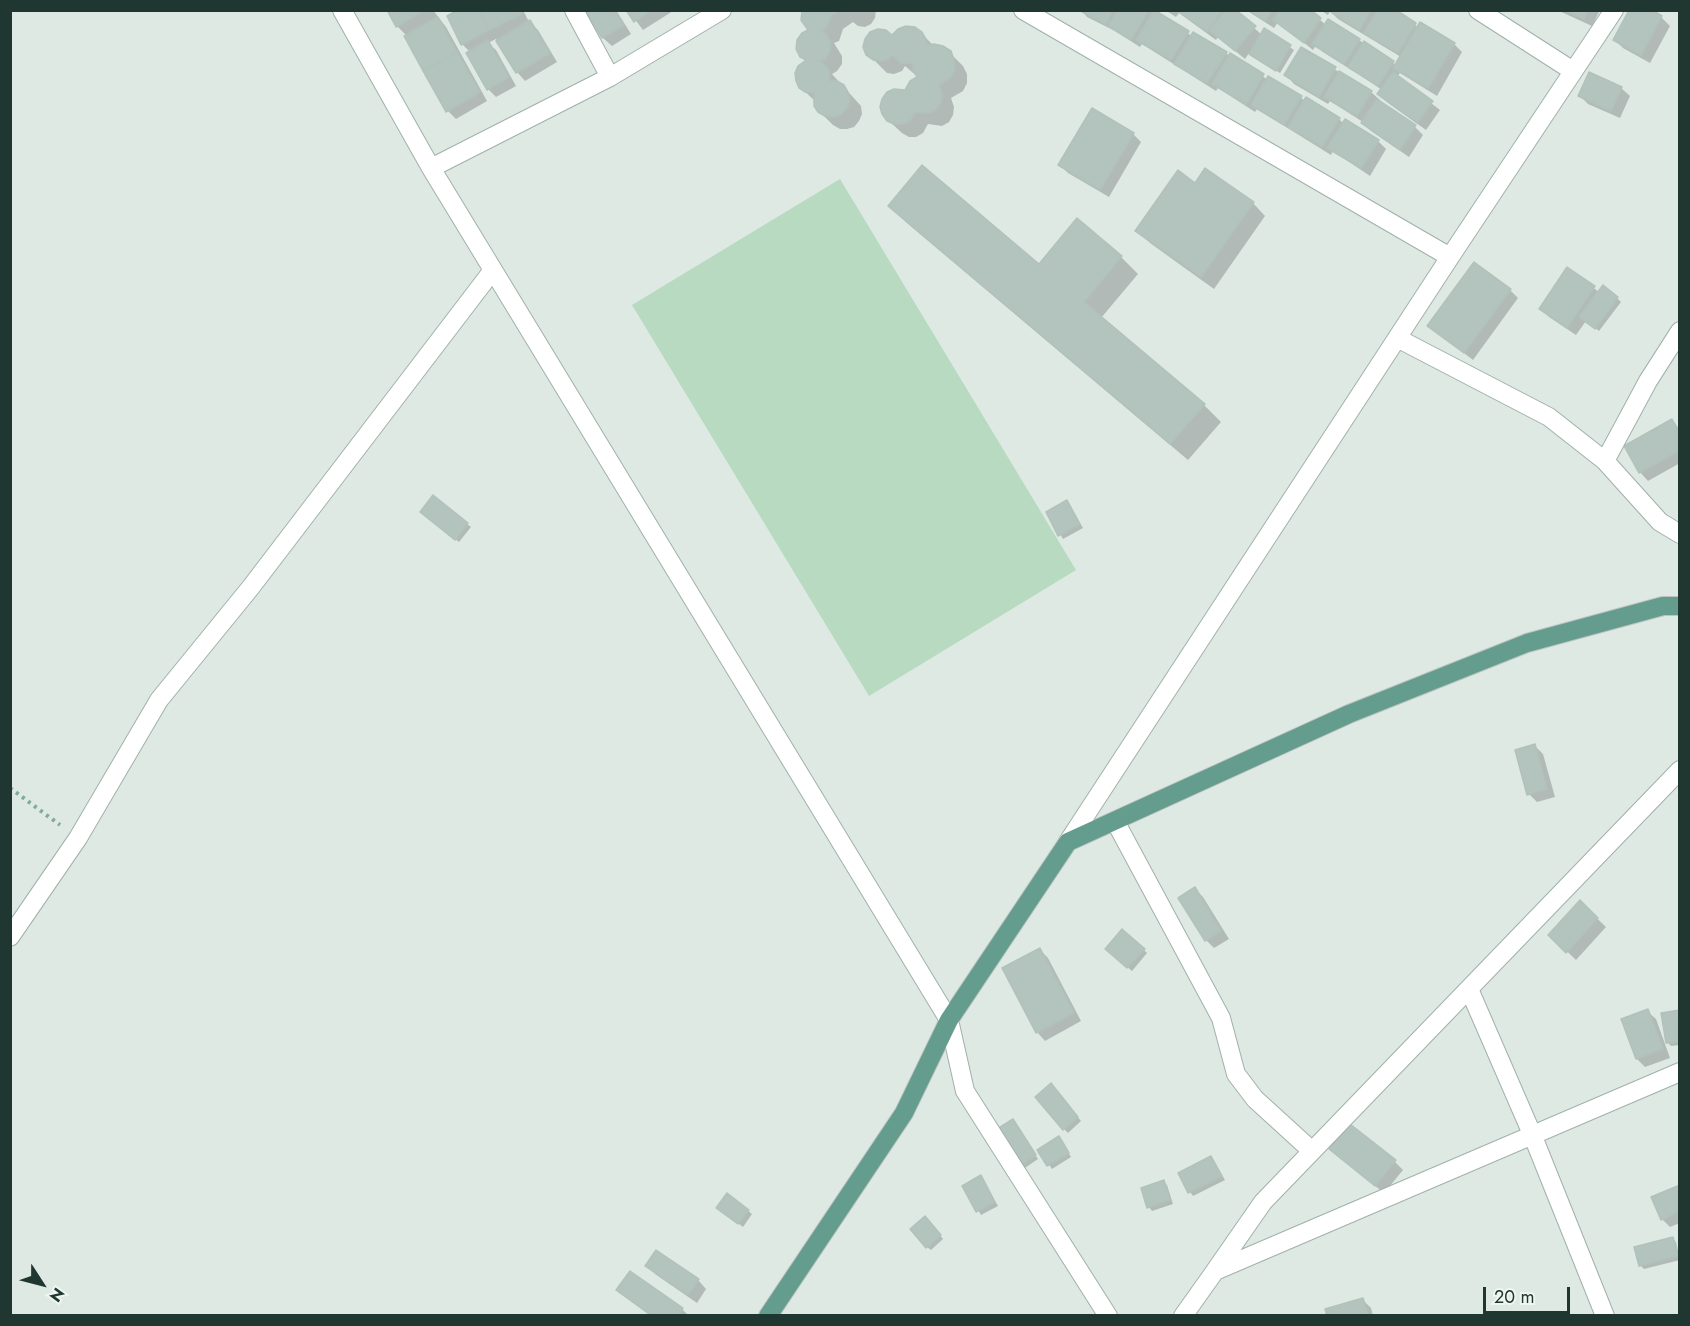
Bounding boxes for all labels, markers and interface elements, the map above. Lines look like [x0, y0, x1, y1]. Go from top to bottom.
north arrow [12, 1254, 72, 1314]
scale bar [1486, 1275, 1573, 1313]
text: N [44, 1283, 70, 1307]
text: 20 m [1494, 1284, 1534, 1310]

